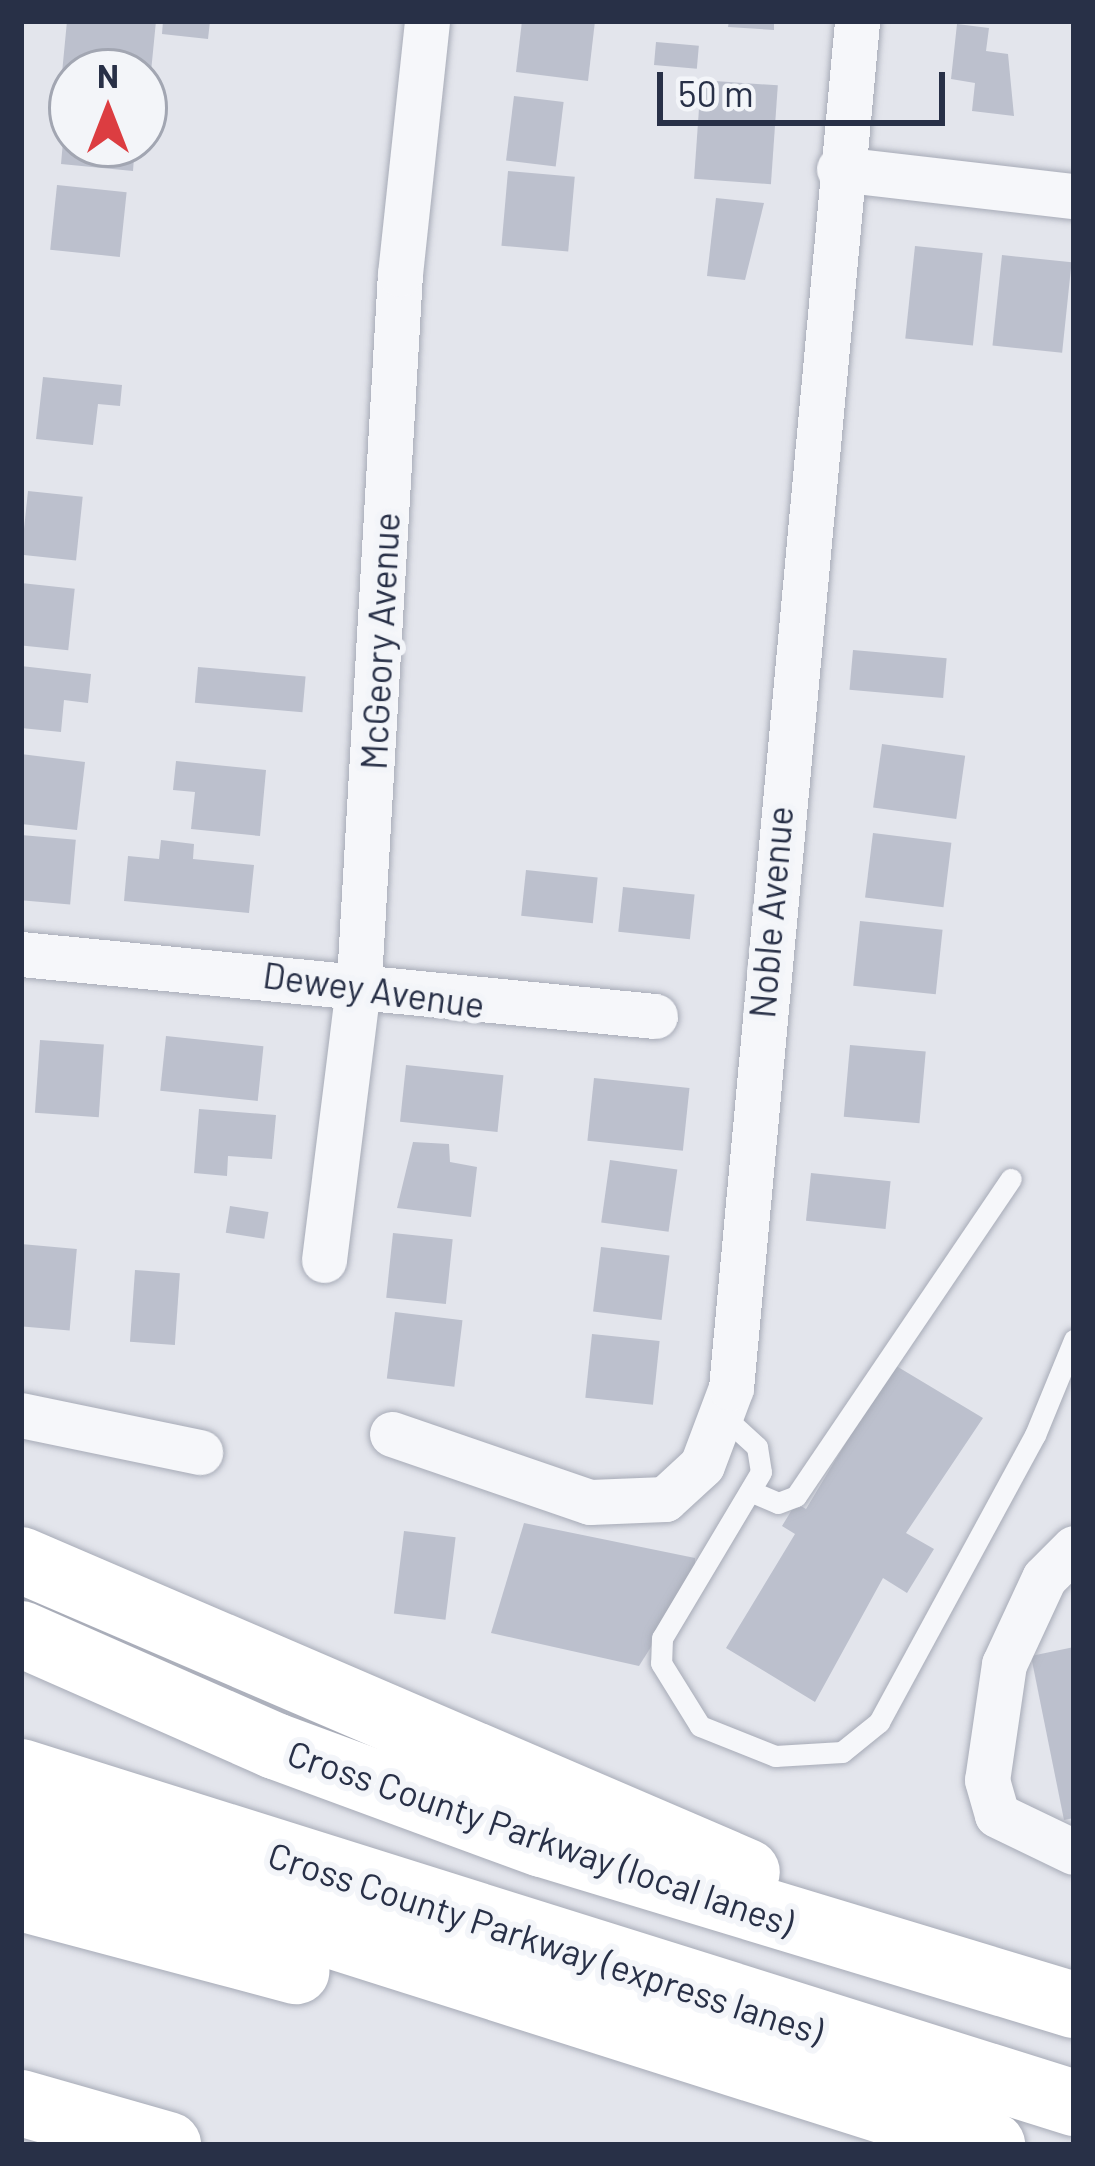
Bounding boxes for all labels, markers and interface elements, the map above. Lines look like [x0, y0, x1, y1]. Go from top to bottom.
north arrow [48, 48, 168, 168]
scale bar [663, 48, 951, 122]
text: N [97, 55, 119, 95]
text: 50 m [678, 71, 754, 114]
street label: McGeory Avenue [351, 511, 407, 771]
street label: Noble Avenue [739, 804, 801, 1020]
street label: Dewey Avenue [260, 952, 488, 1026]
street label: Cross County Parkway (local lanes) [282, 1730, 800, 1944]
street label: Cross County Parkway (express lanes) [263, 1832, 829, 2052]

